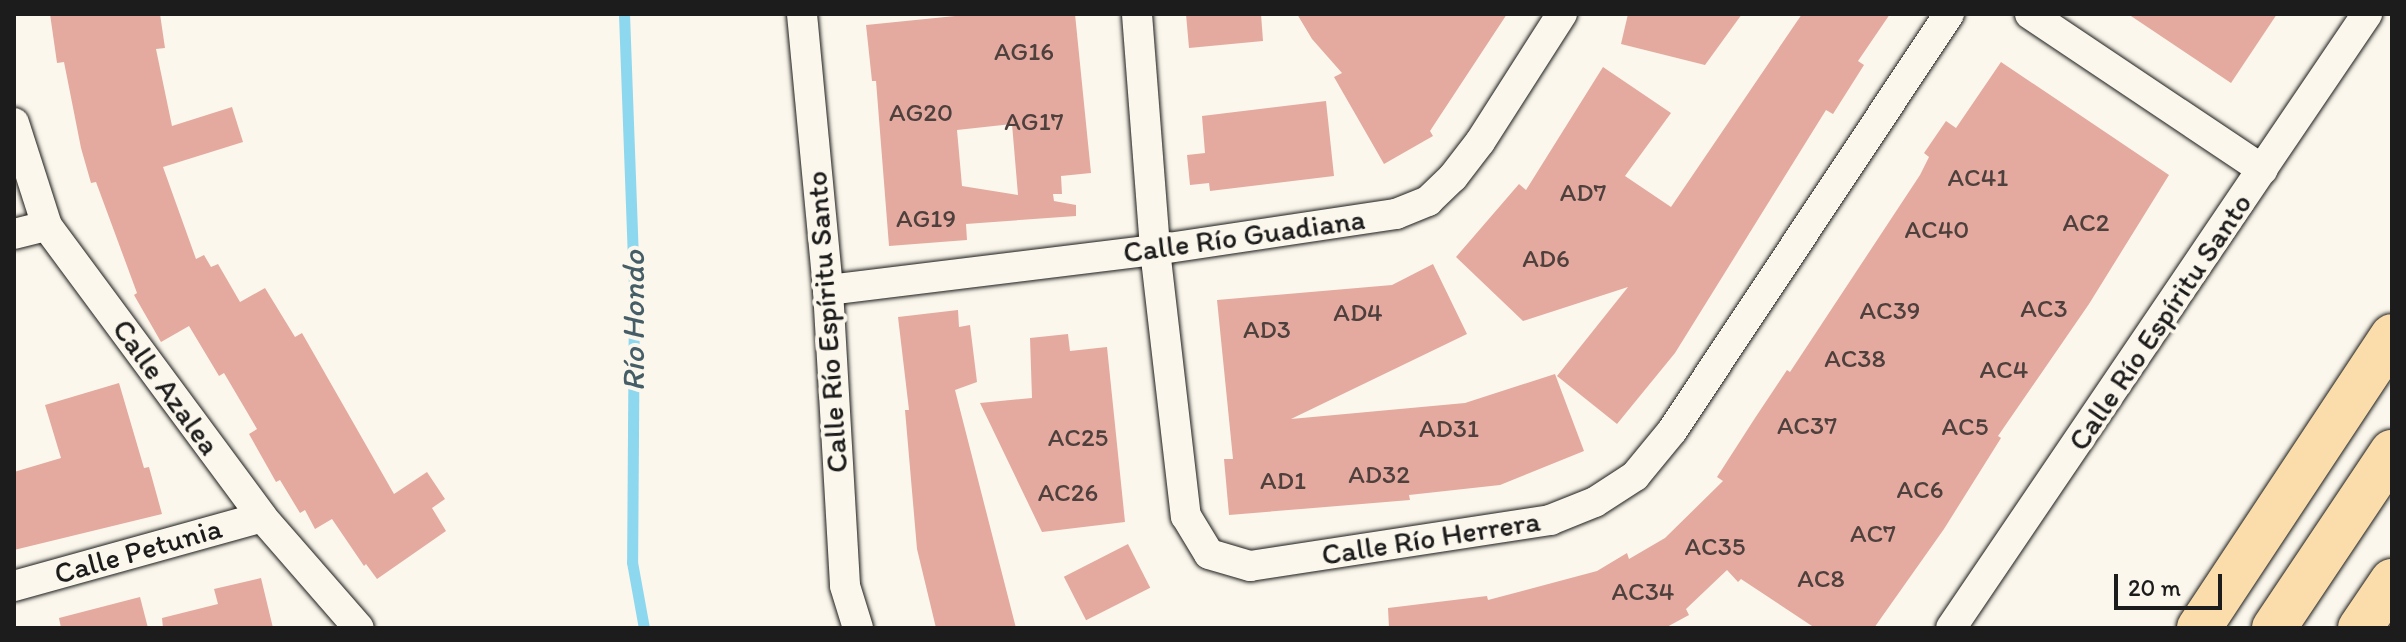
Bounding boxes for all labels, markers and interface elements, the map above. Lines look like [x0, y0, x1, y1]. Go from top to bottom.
house number: AG16 [994, 36, 1054, 68]
house number: AG20 [889, 97, 953, 129]
house number: AG17 [1004, 106, 1064, 138]
house number: AC41 [1948, 162, 2008, 194]
street label: Calle Río Espíritu Santo [798, 170, 856, 474]
house number: AD7 [1560, 177, 1606, 209]
street label: Calle Río Espíritu Santo [2060, 186, 2260, 458]
street label: Calle Río Guadiana [1121, 201, 1367, 271]
house number: AG19 [896, 203, 956, 235]
house number: AC2 [2063, 207, 2109, 239]
house number: AC40 [1905, 214, 1969, 246]
house number: AD6 [1522, 243, 1570, 275]
water label: Río Hondo [614, 250, 652, 392]
house number: AC3 [2020, 293, 2068, 325]
house number: AC39 [1860, 295, 1920, 327]
house number: AD4 [1333, 297, 1383, 329]
street label: Calle Azalea [104, 312, 228, 462]
house number: AD3 [1243, 314, 1291, 346]
house number: AC38 [1824, 343, 1886, 375]
house number: AC4 [1980, 354, 2028, 386]
house number: AC37 [1777, 410, 1837, 442]
house number: AC5 [1942, 411, 1988, 443]
house number: AD31 [1419, 413, 1479, 445]
house number: AC25 [1048, 422, 1108, 454]
house number: AD32 [1348, 459, 1410, 491]
house number: AD1 [1260, 465, 1306, 497]
house number: AC6 [1897, 474, 1943, 506]
house number: AC26 [1038, 477, 1098, 509]
street label: Calle Río Herrera [1319, 503, 1543, 573]
street label: Calle Petunia [51, 510, 225, 592]
house number: AC7 [1850, 518, 1896, 550]
house number: AC35 [1685, 531, 1745, 563]
scale bar [2118, 558, 2226, 608]
house number: AC8 [1797, 563, 1845, 595]
text: 20 m [2128, 573, 2181, 602]
house number: AC34 [1612, 576, 1674, 608]

